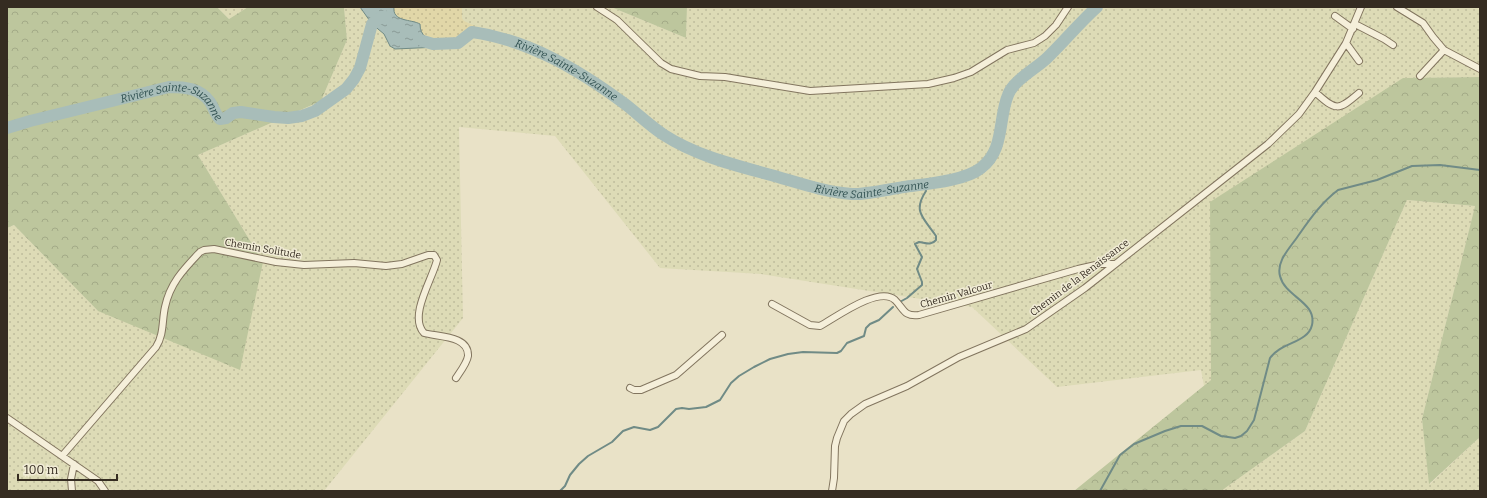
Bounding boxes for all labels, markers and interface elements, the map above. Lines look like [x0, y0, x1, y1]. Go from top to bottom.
water label: Rivière Sainte-Suzanne [513, 37, 620, 104]
water label: Rivière Sainte-Suzanne [119, 81, 225, 124]
water label: Rivière Sainte-Suzanne [813, 178, 930, 201]
street label: Chemin Solitude [224, 236, 302, 262]
street label: Chemin de la Renaissance [1028, 237, 1131, 319]
street label: Chemin Valcour [919, 279, 994, 311]
scale bar [18, 456, 117, 482]
text: 100 m [24, 463, 59, 477]

